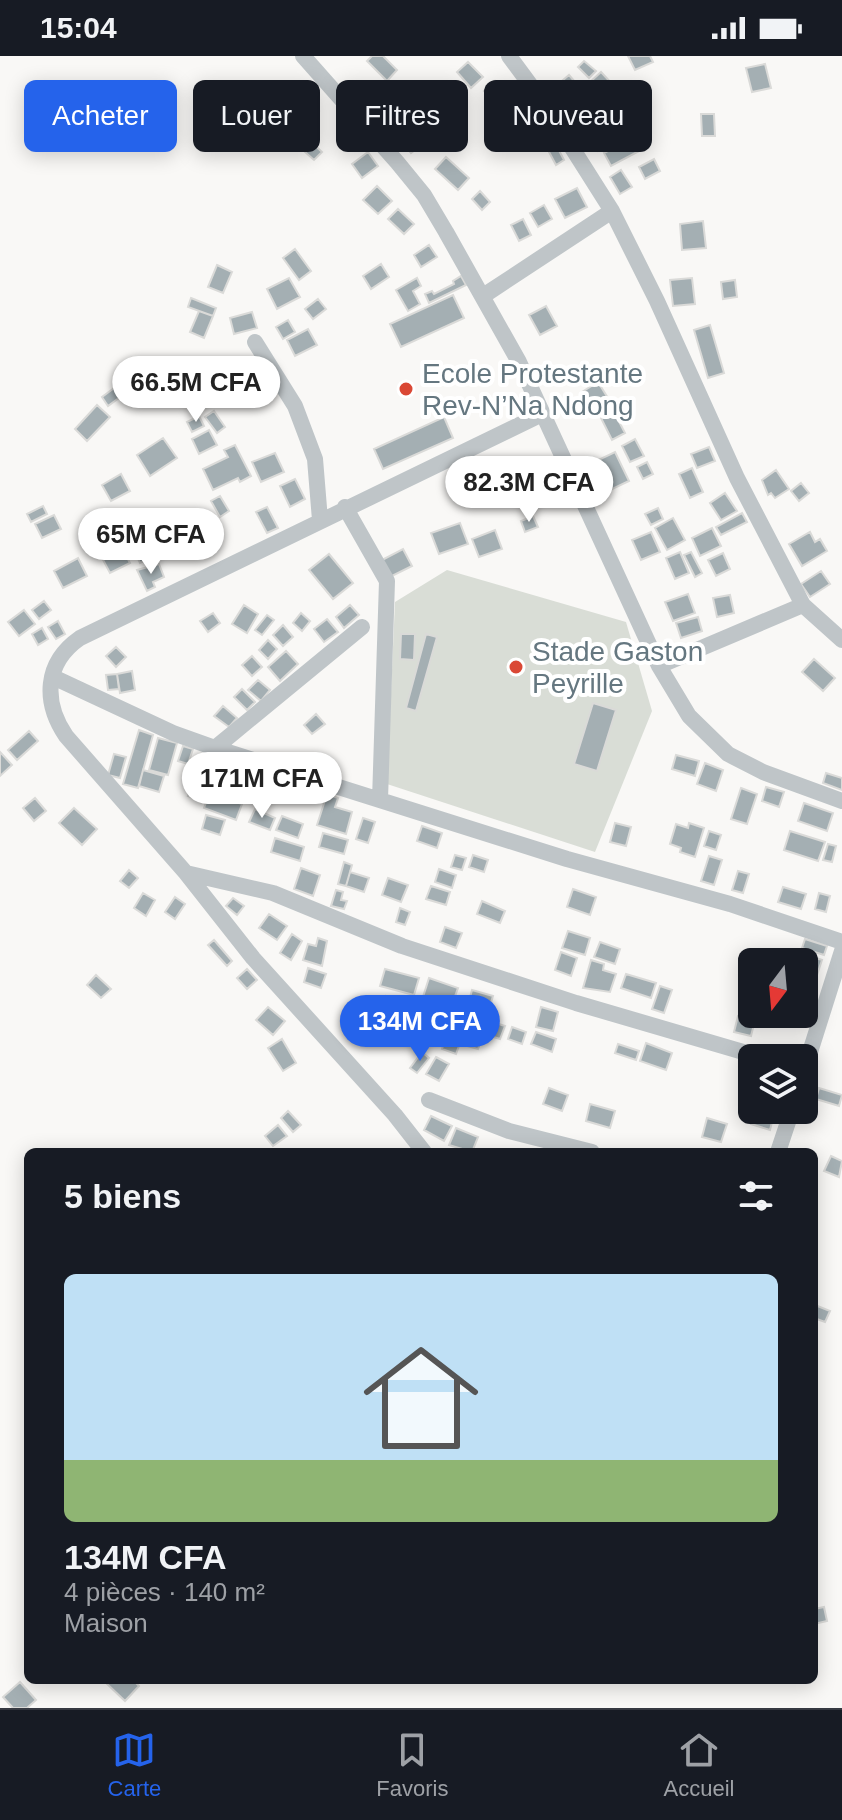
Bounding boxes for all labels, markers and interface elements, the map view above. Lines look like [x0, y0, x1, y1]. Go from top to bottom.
text: 15:04 [40, 11, 117, 44]
chip: Acheter [24, 80, 177, 152]
chip: Louer [193, 80, 320, 152]
chip: Filtres [336, 80, 468, 152]
chip: Nouveau [484, 80, 652, 152]
pin: 66.5M CFA [104, 356, 288, 424]
place label: Ecole Protestante Rev-N’Na Ndong [422, 358, 643, 421]
text: 66.5M CFA [130, 367, 262, 397]
marker: Ecole Protestante Rev-N’Na Ndong [397, 380, 415, 398]
pin: 82.3M CFA [437, 456, 621, 524]
text: 82.3M CFA [463, 467, 595, 497]
pin: 65M CFA [77, 508, 225, 576]
text: 65M CFA [96, 519, 206, 549]
place label: Stade Gaston Peyrille [532, 636, 703, 699]
marker: Stade Gaston Peyrille [507, 658, 525, 676]
pin: 171M CFA [179, 752, 345, 820]
text: 171M CFA [200, 763, 324, 793]
north arrow [738, 948, 818, 1028]
map controls [738, 948, 818, 1124]
pin: 134M CFA [337, 995, 503, 1063]
text: 134M CFA [358, 1006, 482, 1036]
button: layers [738, 1044, 818, 1124]
icon: filters [734, 1174, 778, 1218]
text: 5 biens [64, 1177, 181, 1215]
icon: home [349, 1326, 493, 1470]
text: 134M CFA [64, 1538, 227, 1576]
text: 4 pièces · 140 m² [64, 1577, 265, 1607]
text: Maison [64, 1608, 148, 1638]
tab: Carte [108, 1728, 161, 1802]
tab: Favoris [376, 1728, 448, 1802]
tab: Accueil [664, 1728, 734, 1802]

